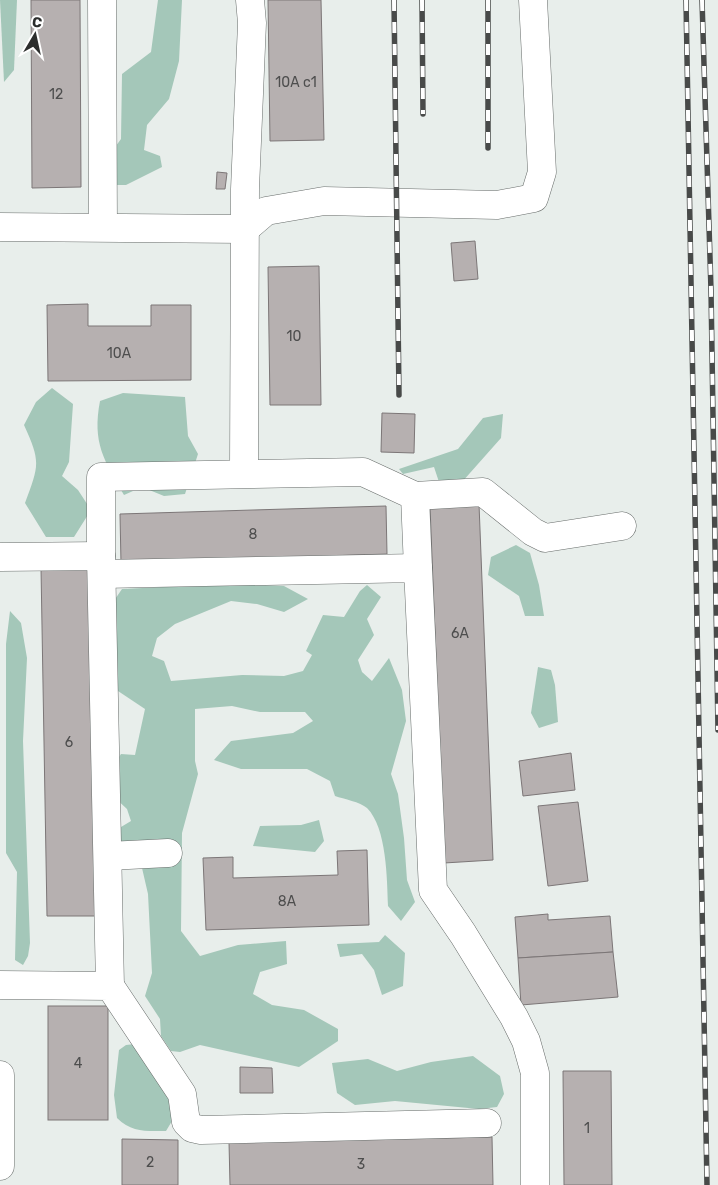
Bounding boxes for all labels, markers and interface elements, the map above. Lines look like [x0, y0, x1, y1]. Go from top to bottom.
north arrow [10, 10, 60, 60]
text: С [31, 13, 43, 32]
house number: 10А с1 [275, 74, 317, 91]
house number: 12 [49, 86, 63, 103]
house number: 10 [287, 328, 302, 345]
house number: 10А [107, 345, 132, 362]
house number: 8 [249, 526, 258, 543]
house number: 6А [451, 625, 470, 642]
house number: 6 [65, 734, 73, 751]
house number: 8А [278, 893, 297, 910]
house number: 4 [74, 1055, 83, 1072]
house number: 1 [584, 1120, 590, 1137]
house number: 2 [146, 1154, 154, 1171]
house number: 3 [357, 1156, 365, 1173]

